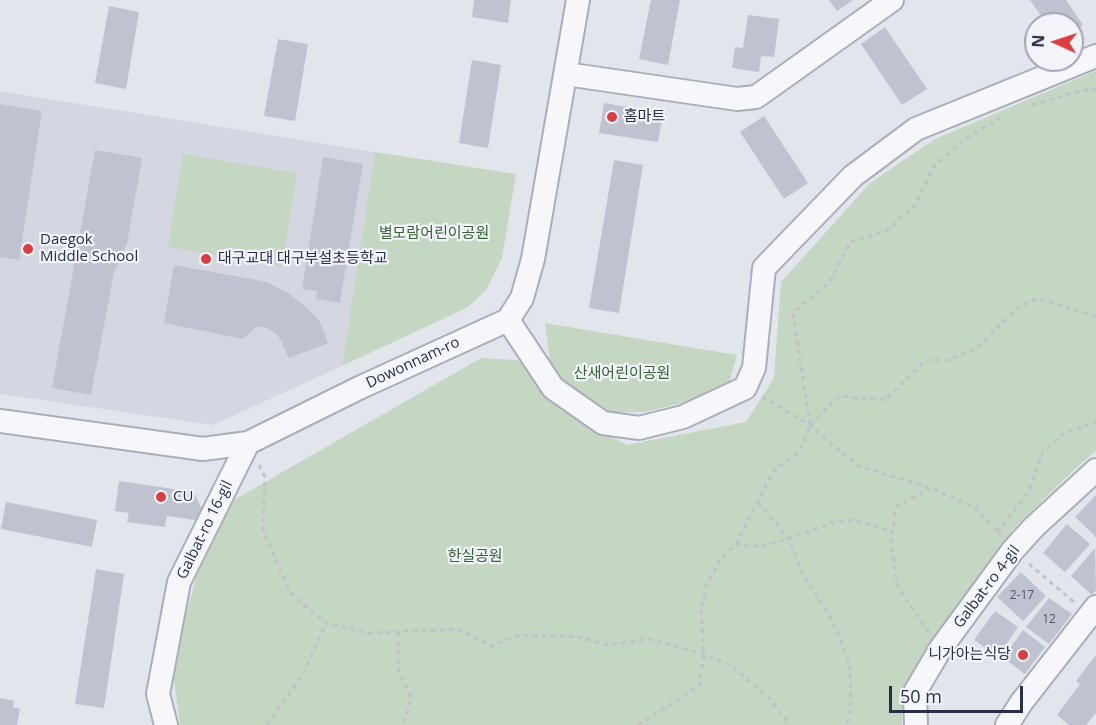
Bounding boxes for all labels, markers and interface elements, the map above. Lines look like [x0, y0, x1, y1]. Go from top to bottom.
north arrow [1024, 12, 1084, 72]
text: N [1027, 34, 1049, 48]
place label: 홈마트 [624, 108, 665, 126]
marker: 홈마트 [605, 110, 619, 124]
park label: 별모람어린이공원 [379, 225, 489, 243]
place label: Daegok Middle School [40, 231, 138, 266]
marker: Daegok Middle School [21, 242, 35, 256]
place label: 대구교대 대구부설초등학교 [218, 250, 387, 268]
marker: 대구교대 대구부설초등학교 [199, 252, 213, 266]
street label: Dowonnam-ro [363, 333, 463, 393]
park label: 산새어린이공원 [574, 365, 670, 383]
street label: Galbat-ro 16-gil [173, 478, 237, 582]
place label: CU [173, 488, 193, 506]
marker: CU [154, 490, 168, 504]
street label: Galbat-ro 4-gil [950, 542, 1024, 632]
park label: 한실공원 [447, 548, 503, 566]
house number: 2-17 [1010, 589, 1034, 603]
house number: 12 [1042, 613, 1056, 627]
place label: 니가아는식당 [928, 646, 1011, 664]
marker: 니가아는식당 [1016, 648, 1030, 662]
scale bar [892, 674, 1026, 712]
text: 50 m [900, 684, 942, 708]

